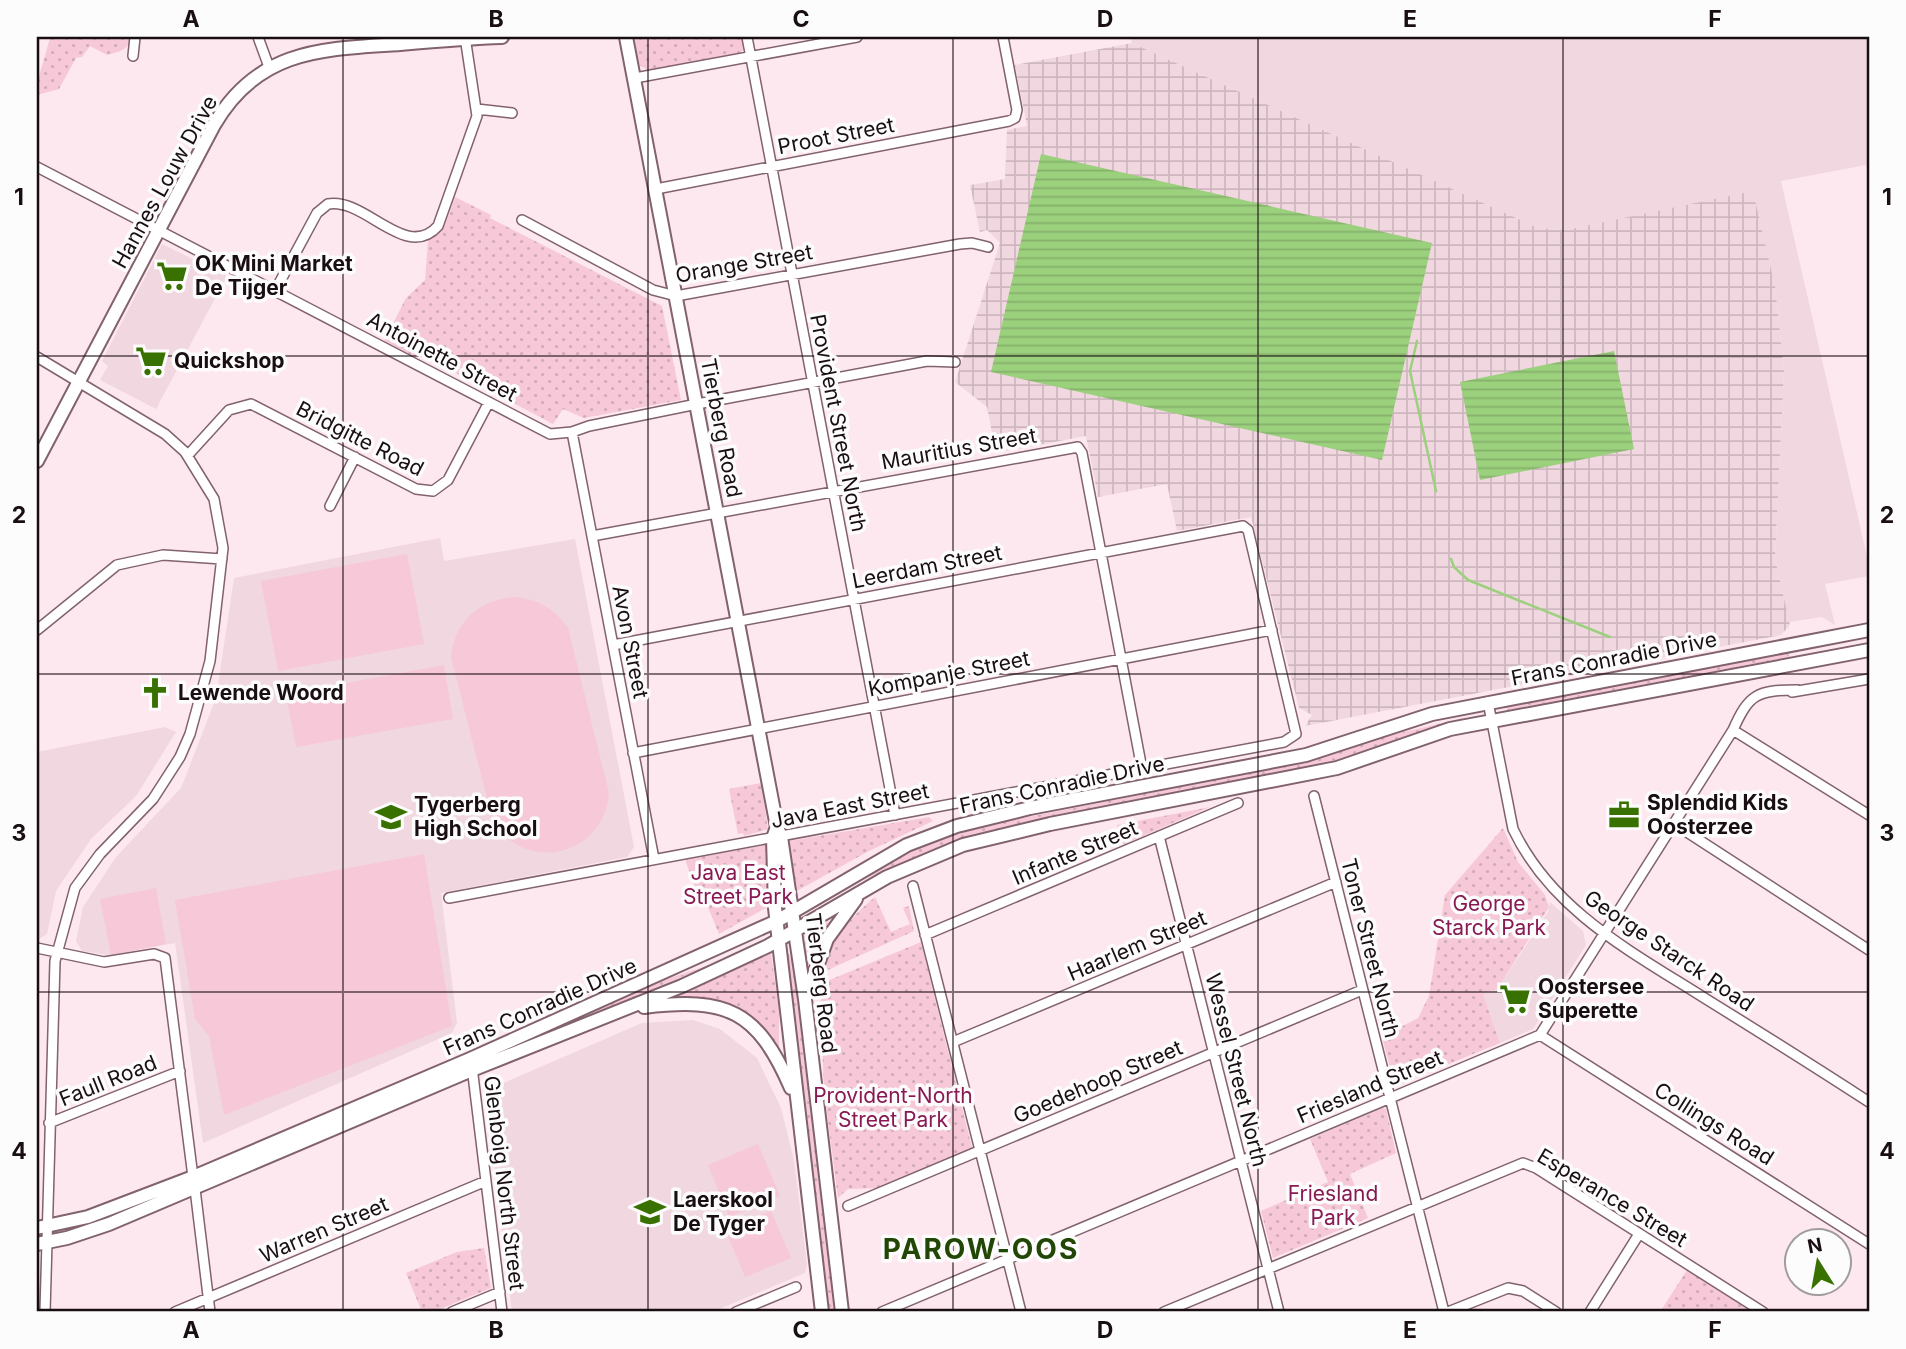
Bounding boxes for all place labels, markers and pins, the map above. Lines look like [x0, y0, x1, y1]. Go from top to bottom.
place label: OK Mini Market De Tijger [195, 251, 353, 300]
supermarket icon: OK Mini Market De Tijger [155, 259, 189, 293]
supermarket icon: Quickshop [134, 344, 168, 378]
place label: Quickshop [174, 348, 285, 373]
church icon: Lewende Woord [138, 676, 172, 710]
place label: Lewende Woord [178, 680, 344, 705]
place label: Splendid Kids Oosterzee [1647, 790, 1788, 839]
place label: Tygerberg High School [414, 792, 537, 841]
office icon: Splendid Kids Oosterzee [1607, 798, 1641, 832]
school or university icon: Tygerberg High School [374, 800, 408, 834]
place label: Oostersee Superette [1538, 974, 1644, 1023]
supermarket icon: Oostersee Superette [1498, 982, 1532, 1016]
place label: Laerskool De Tyger [673, 1187, 773, 1236]
school or university icon: Laerskool De Tyger [633, 1195, 667, 1229]

